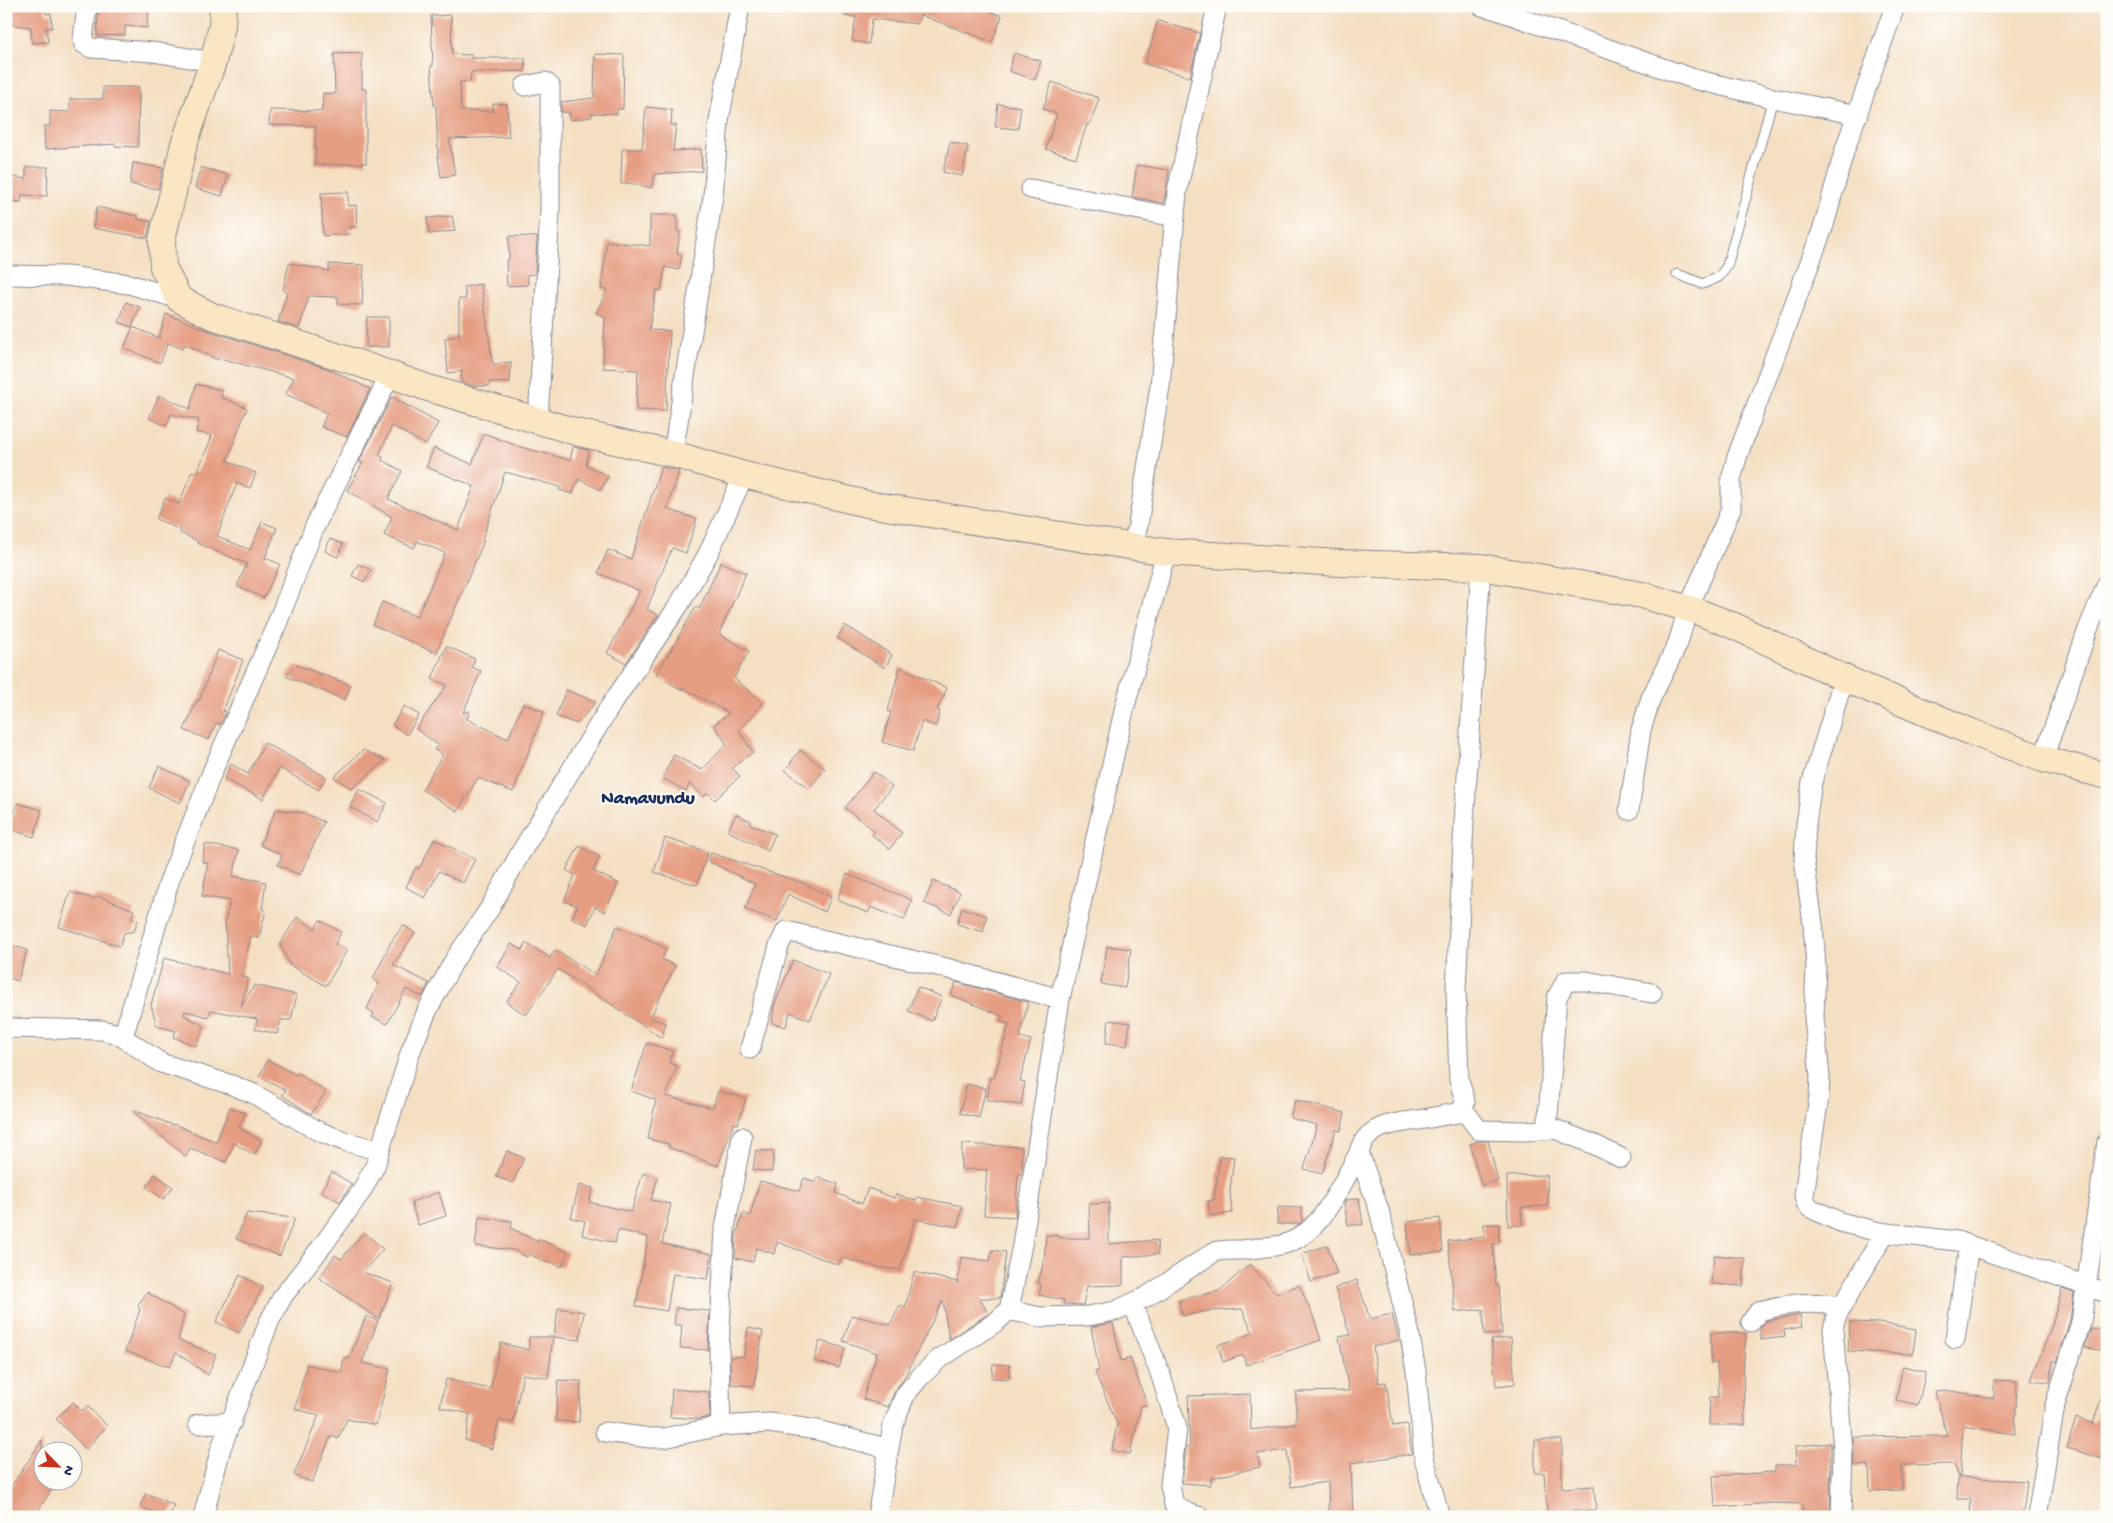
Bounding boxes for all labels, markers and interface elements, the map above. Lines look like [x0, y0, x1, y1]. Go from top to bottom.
district label: Namavundu [601, 788, 695, 811]
north arrow [32, 1440, 82, 1490]
text: N [58, 1463, 77, 1478]

